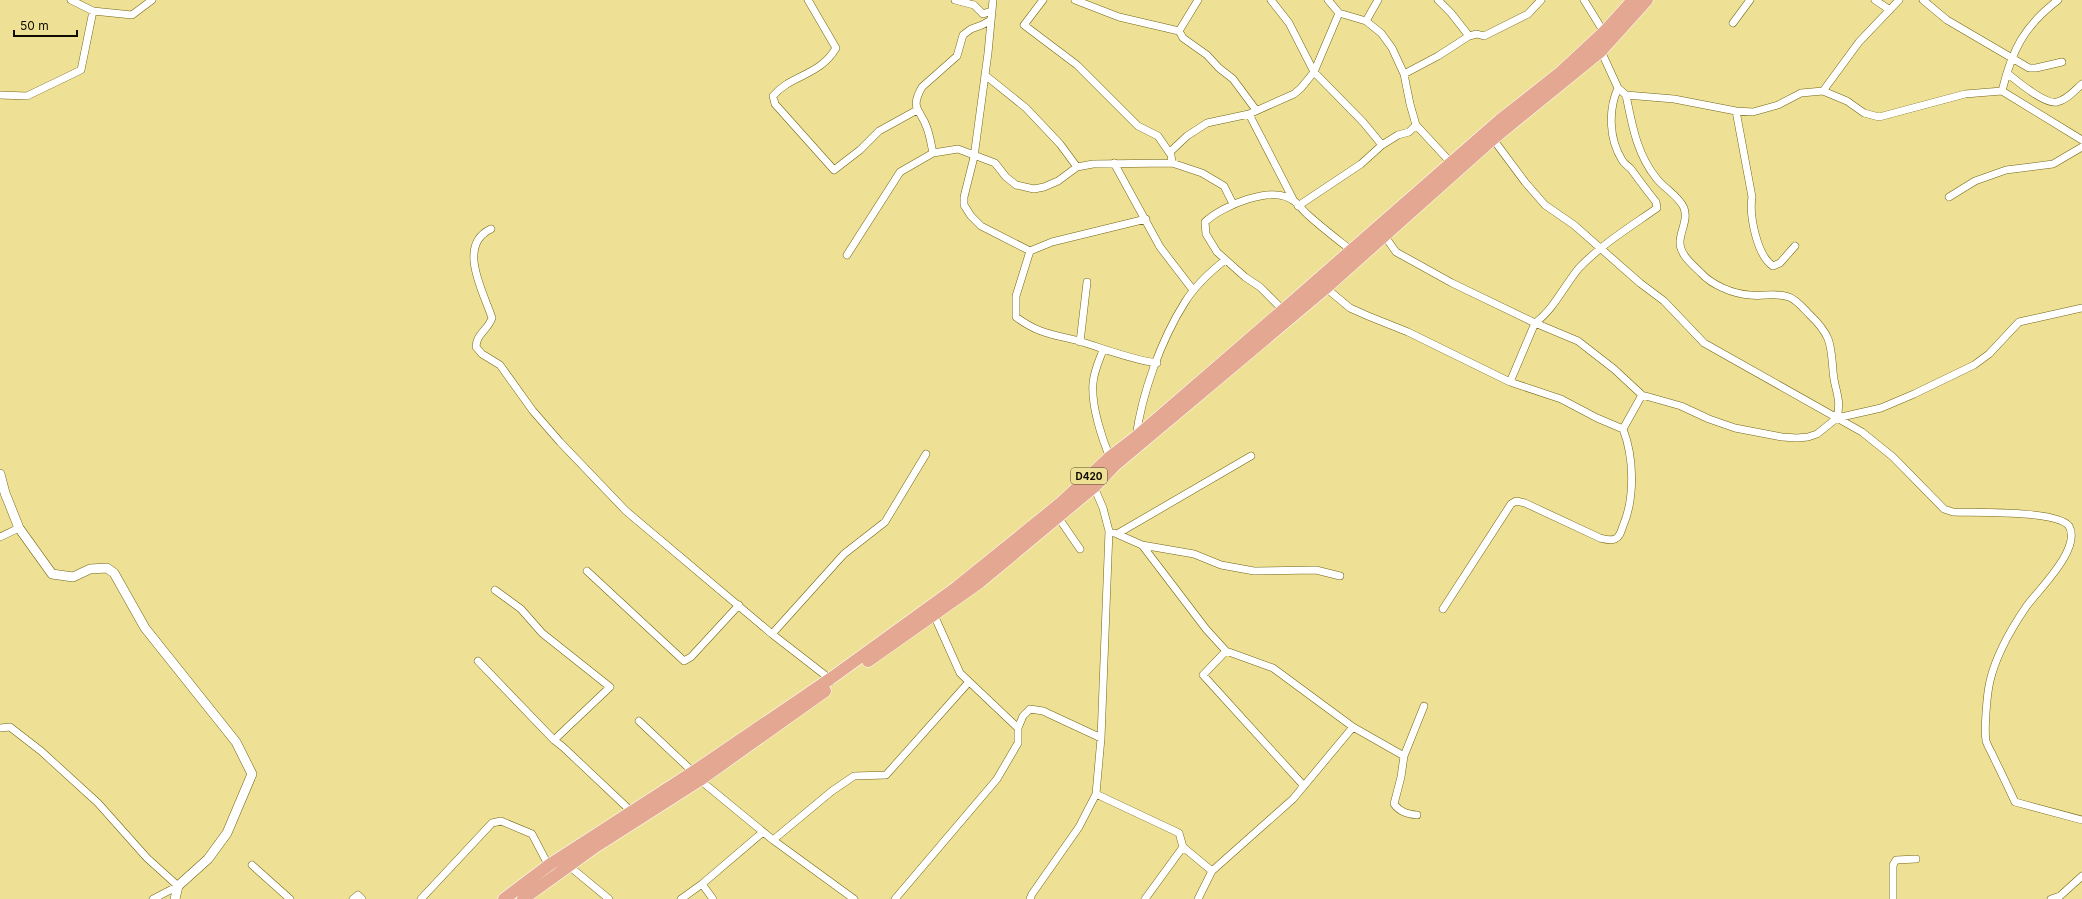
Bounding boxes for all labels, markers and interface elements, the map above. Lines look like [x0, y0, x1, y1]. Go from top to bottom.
scale bar [14, 12, 77, 38]
text: 50 m [20, 18, 49, 33]
road number: D420 [1071, 468, 1107, 484]

